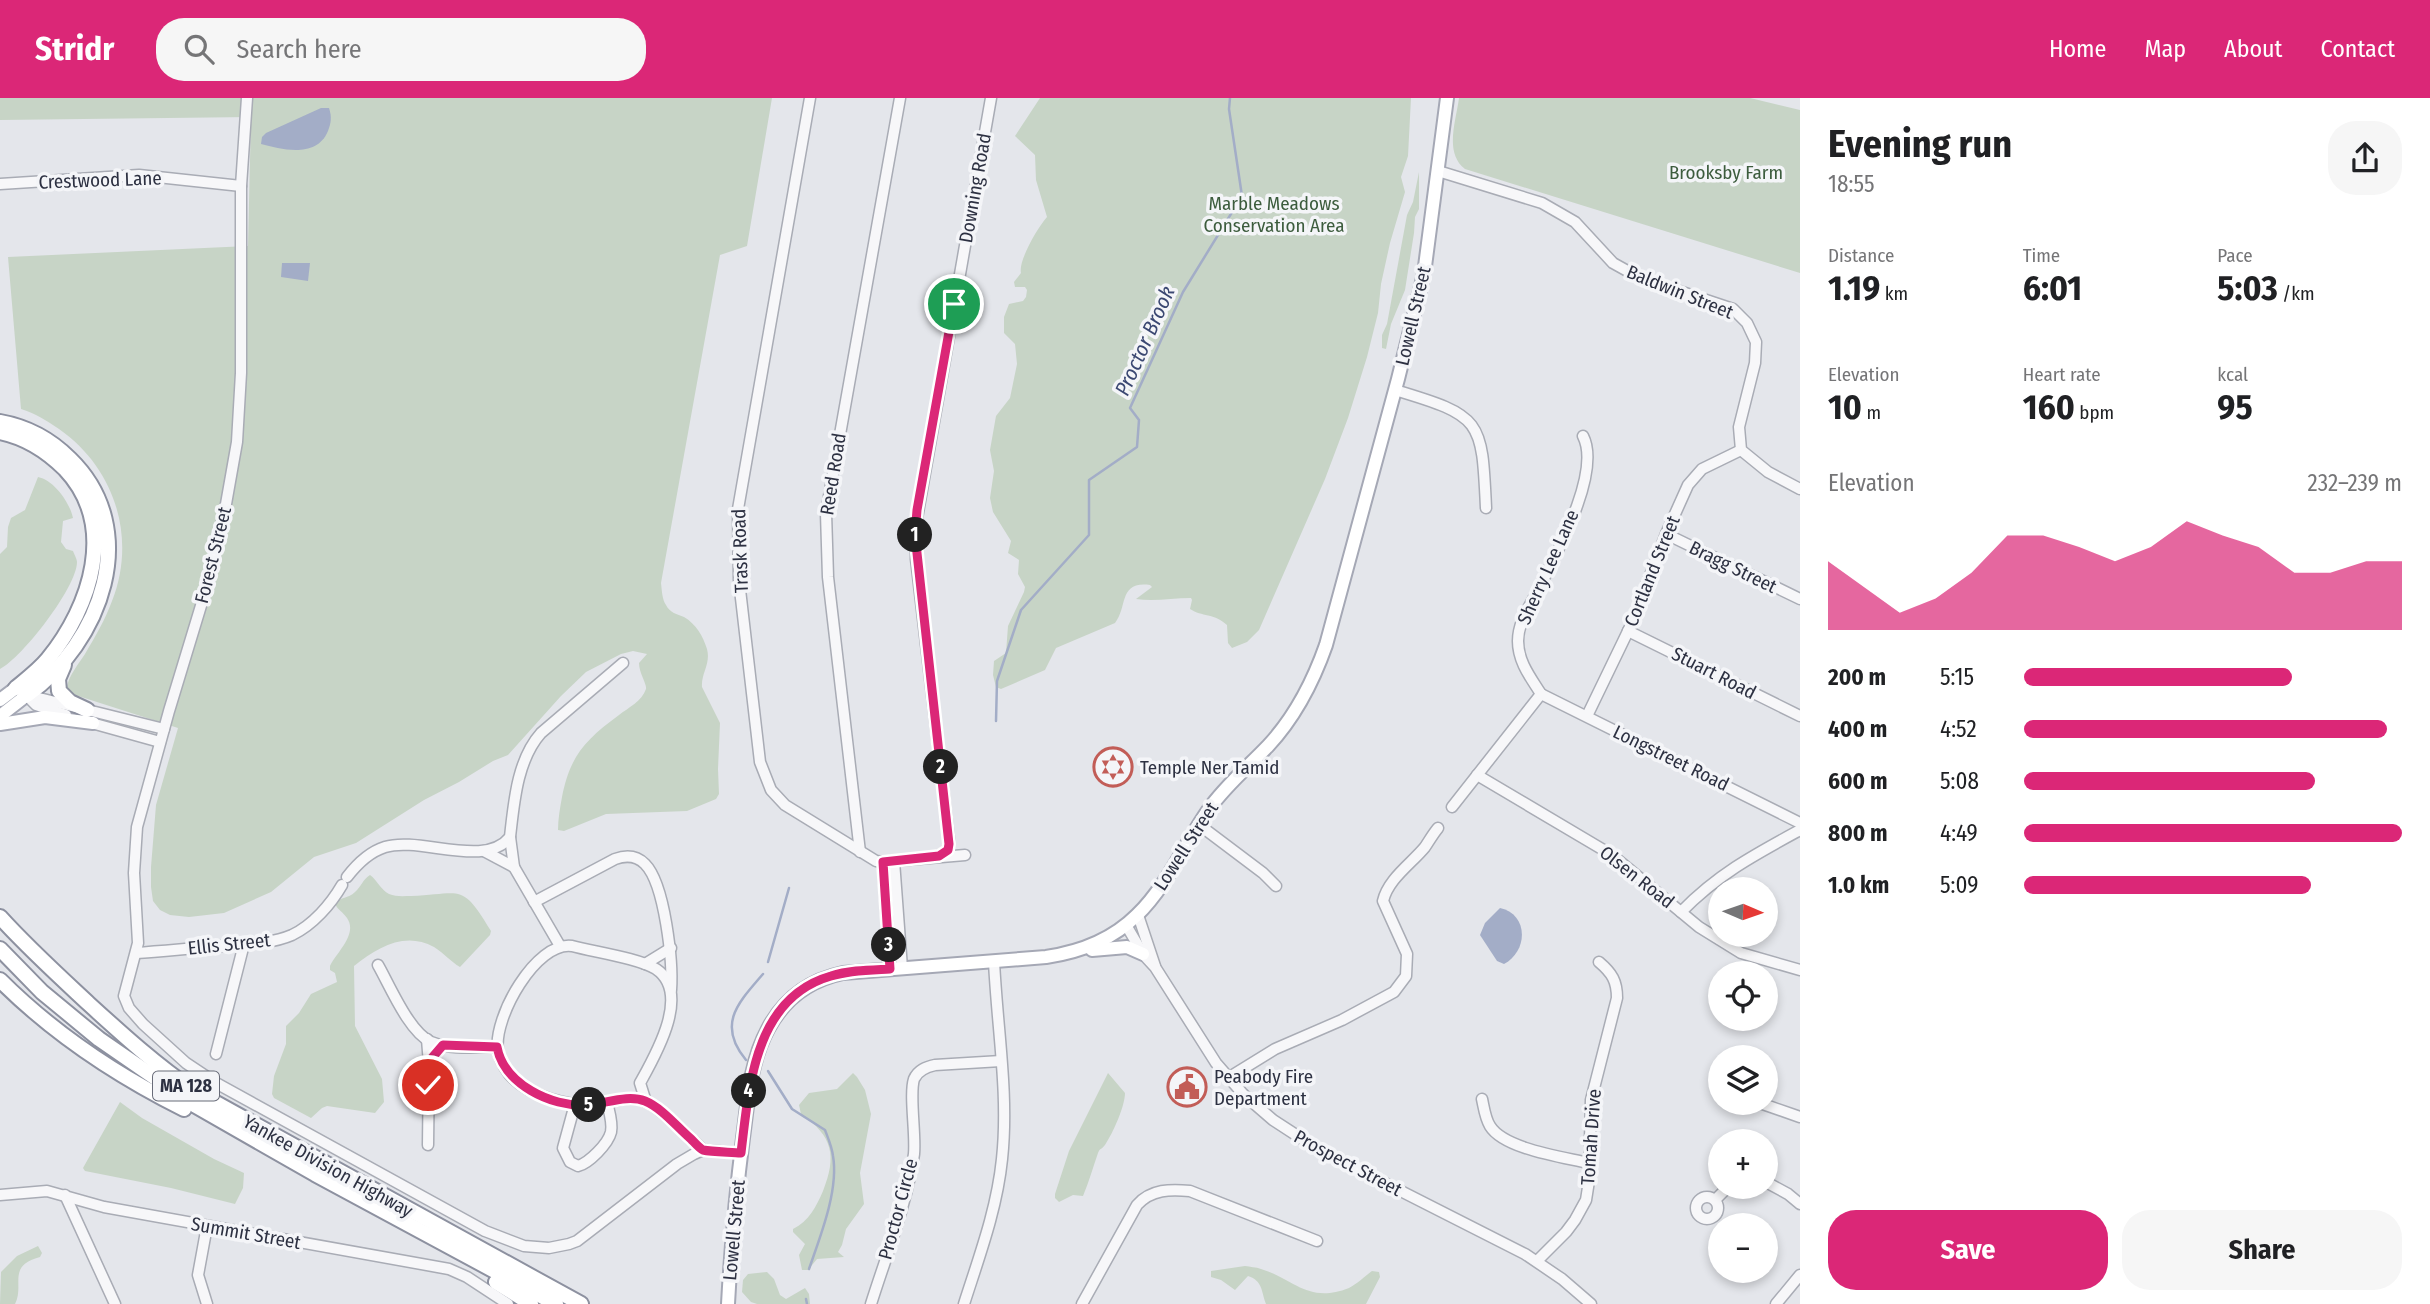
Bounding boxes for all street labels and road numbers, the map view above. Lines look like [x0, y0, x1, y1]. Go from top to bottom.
street label: Downing Road [954, 131, 996, 245]
street label: Crestwood Lane [38, 166, 162, 194]
street label: Baldwin Street [1623, 260, 1737, 324]
street label: Lowell Street [1390, 263, 1436, 368]
street label: Reed Road [815, 431, 851, 517]
street label: Forest Street [190, 504, 236, 606]
street label: Sherry Lee Lane [1512, 506, 1584, 628]
street label: Trask Road [727, 508, 753, 594]
street label: Cortland Street [1619, 511, 1685, 630]
street label: Bragg Street [1685, 536, 1781, 598]
street label: Stuart Road [1668, 642, 1760, 704]
street label: Longstreet Road [1609, 720, 1733, 796]
street label: Lowell Street [1149, 797, 1224, 895]
street label: Olsen Road [1595, 841, 1679, 913]
street label: Ellis Street [187, 928, 272, 960]
road number: MA 128 [153, 1071, 219, 1100]
street label: Tomah Drive [1576, 1088, 1606, 1186]
street label: Yankee Division Highway [239, 1110, 417, 1223]
street label: Prospect Street [1290, 1125, 1407, 1201]
street label: Proctor Circle [873, 1156, 923, 1262]
street label: Lowell Street [718, 1178, 750, 1281]
street label: Summit Street [189, 1212, 303, 1254]

